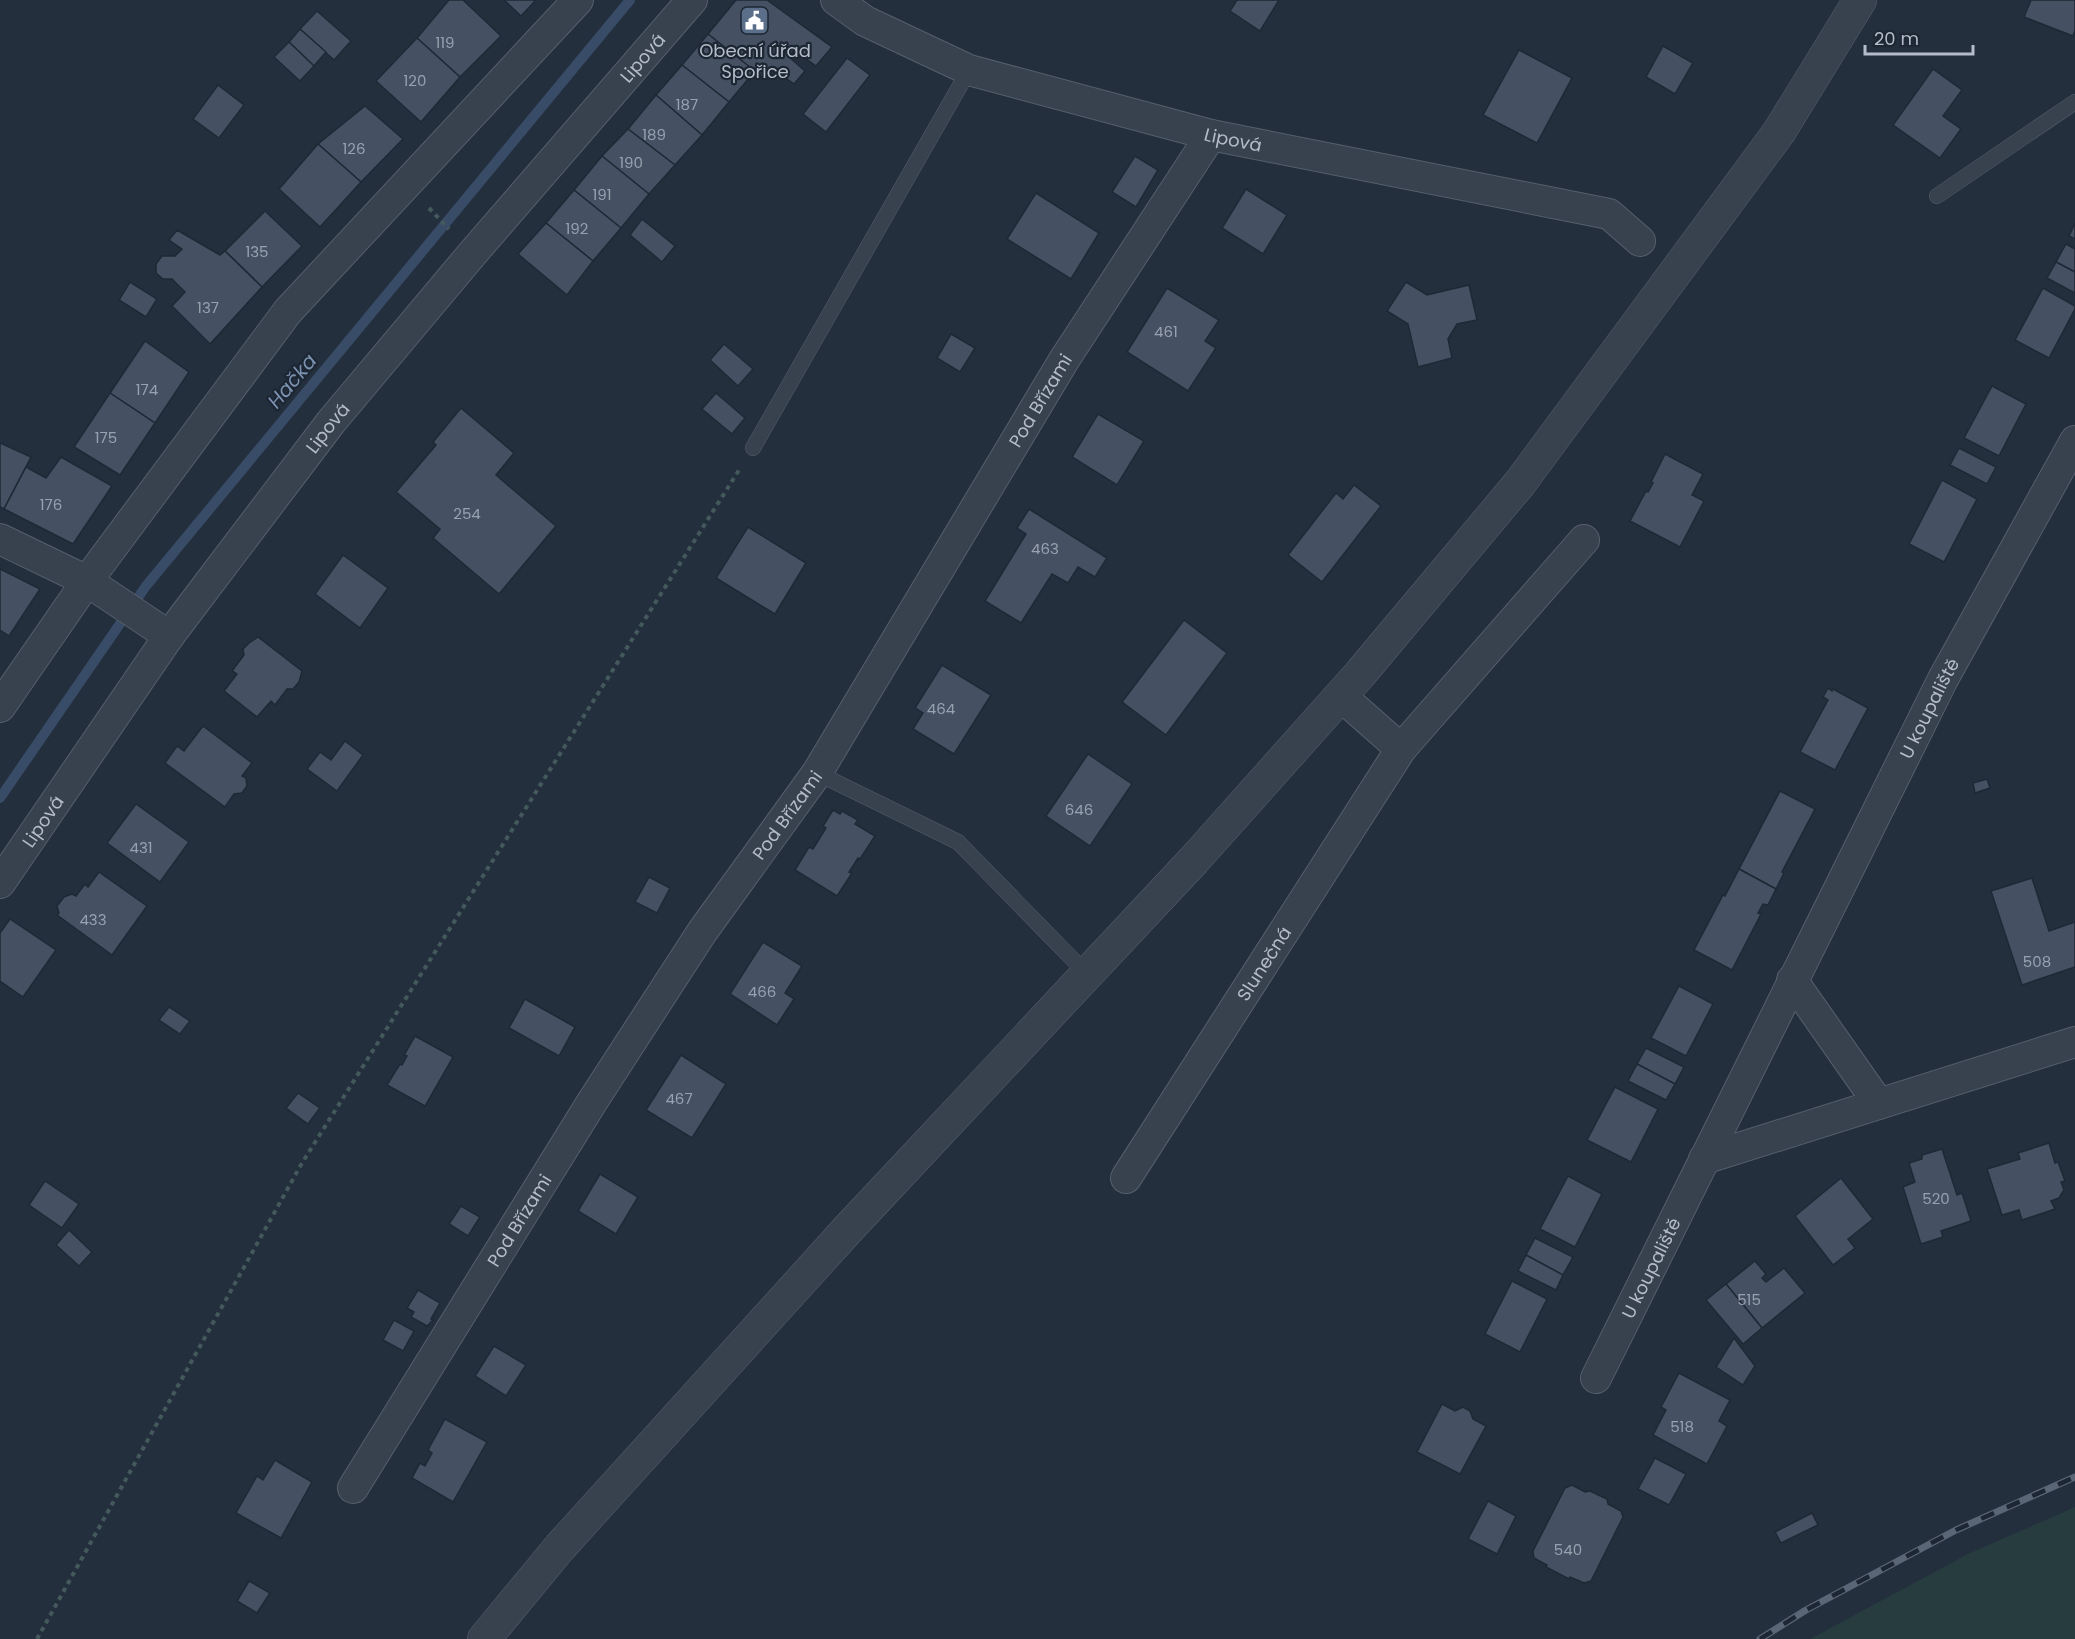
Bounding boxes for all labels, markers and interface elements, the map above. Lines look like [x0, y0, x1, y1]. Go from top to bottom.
public building icon: Obecní úřad Spořice [739, 5, 771, 37]
scale bar [1865, 18, 1973, 56]
text: 20 m [1874, 26, 1919, 51]
street label: Lipová [614, 27, 671, 88]
house number: 119 [435, 32, 455, 53]
place label: Obecní úřad Spořice [699, 38, 811, 84]
house number: 120 [404, 70, 426, 91]
house number: 187 [676, 94, 698, 115]
street label: Lipová [1202, 121, 1264, 157]
house number: 189 [642, 124, 666, 145]
house number: 126 [343, 138, 365, 159]
house number: 190 [619, 152, 643, 173]
house number: 191 [592, 184, 612, 205]
house number: 192 [566, 218, 588, 239]
house number: 135 [245, 241, 269, 262]
house number: 137 [197, 297, 219, 318]
house number: 461 [1154, 321, 1178, 342]
water label: Hačka [261, 348, 323, 414]
street label: Pod Břízami [1002, 349, 1077, 452]
house number: 174 [136, 379, 158, 400]
street label: Lipová [299, 397, 355, 458]
house number: 175 [95, 427, 117, 448]
house number: 176 [40, 494, 62, 515]
house number: 254 [453, 503, 481, 524]
house number: 463 [1031, 538, 1059, 559]
street label: U koupaliště [1893, 653, 1965, 763]
house number: 464 [927, 698, 955, 719]
street label: Pod Břízami [746, 765, 827, 865]
street label: Lipová [16, 790, 69, 852]
house number: 646 [1065, 799, 1093, 820]
house number: 431 [129, 837, 153, 858]
house number: 433 [79, 909, 107, 930]
street label: Slunečná [1230, 921, 1297, 1005]
house number: 508 [2023, 951, 2051, 972]
house number: 466 [748, 981, 776, 1002]
house number: 467 [665, 1088, 693, 1109]
street label: Pod Břízami [481, 1169, 557, 1271]
house number: 520 [1922, 1188, 1950, 1209]
street label: U koupaliště [1615, 1213, 1686, 1323]
house number: 515 [1737, 1289, 1761, 1310]
house number: 518 [1670, 1416, 1694, 1437]
house number: 540 [1554, 1539, 1582, 1560]

